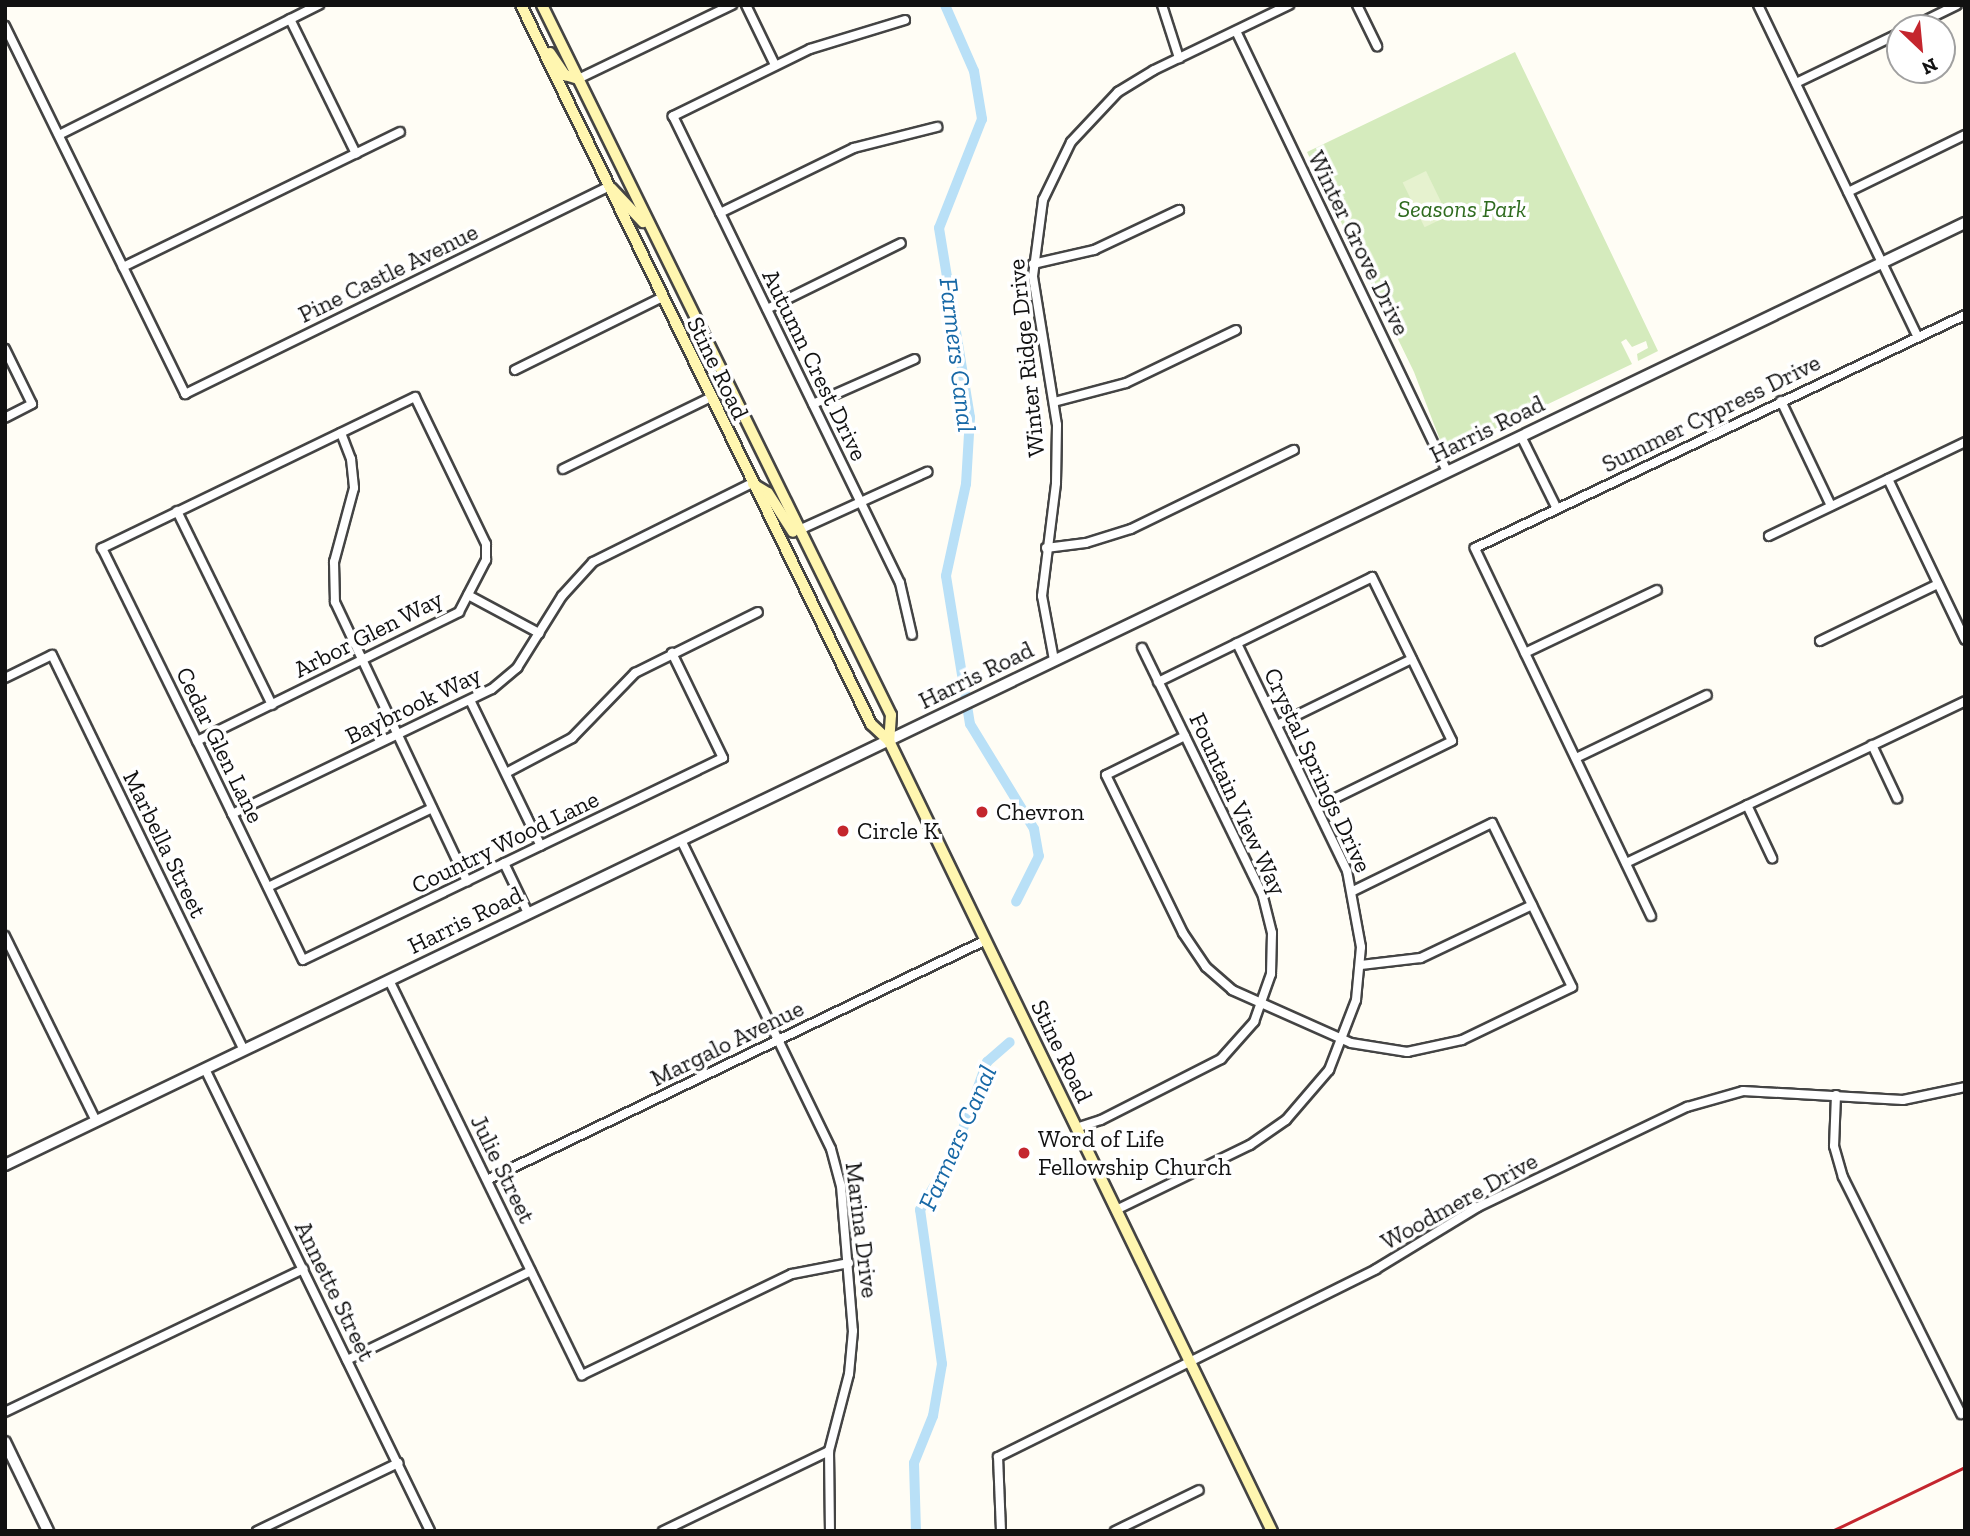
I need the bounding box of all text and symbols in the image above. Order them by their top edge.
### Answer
north arrow [1886,14,1956,84]
text: N [1918,53,1941,80]
street label: Winter Grove Drive [1302,146,1416,340]
park label: Seasons Park [1398,195,1526,223]
street label: Pine Castle Avenue [293,217,483,329]
street label: Winter Ridge Drive [1001,257,1051,459]
street label: Autumn Crest Drive [756,265,874,465]
water label: Farmers Canal [932,276,982,434]
street label: Stine Road [681,312,755,424]
street label: Summer Cypress Drive [1597,348,1825,478]
street label: Harris Road [1425,389,1549,469]
street label: Arbor Glen Way [288,584,448,684]
street label: Harris Road [914,635,1038,715]
street label: Baybrook Way [340,660,486,750]
street label: Cedar Glen Lane [170,662,270,828]
street label: Crystal Springs Drive [1258,663,1378,877]
street label: Fountain View Way [1183,707,1293,901]
street label: Marbella Street [117,766,213,922]
street label: Country Wood Lane [406,784,604,900]
place label: Chevron [996,798,1084,826]
marker: Chevron [974,804,990,820]
place label: Circle K [857,817,939,845]
marker: Circle K [835,823,851,839]
street label: Harris Road [403,880,527,960]
street label: Margalo Avenue [645,993,809,1093]
street label: Stine Road [1025,995,1099,1107]
water label: Farmers Canal [912,1061,1004,1215]
street label: Julie Street [464,1110,542,1228]
place label: Word of Life Fellowship Church [1038,1125,1231,1181]
marker: Word of Life Fellowship Church [1016,1145,1032,1161]
street label: Woodmere Drive [1376,1146,1542,1256]
street label: Marina Drive [839,1160,885,1300]
street label: Annette Street [289,1216,381,1366]

